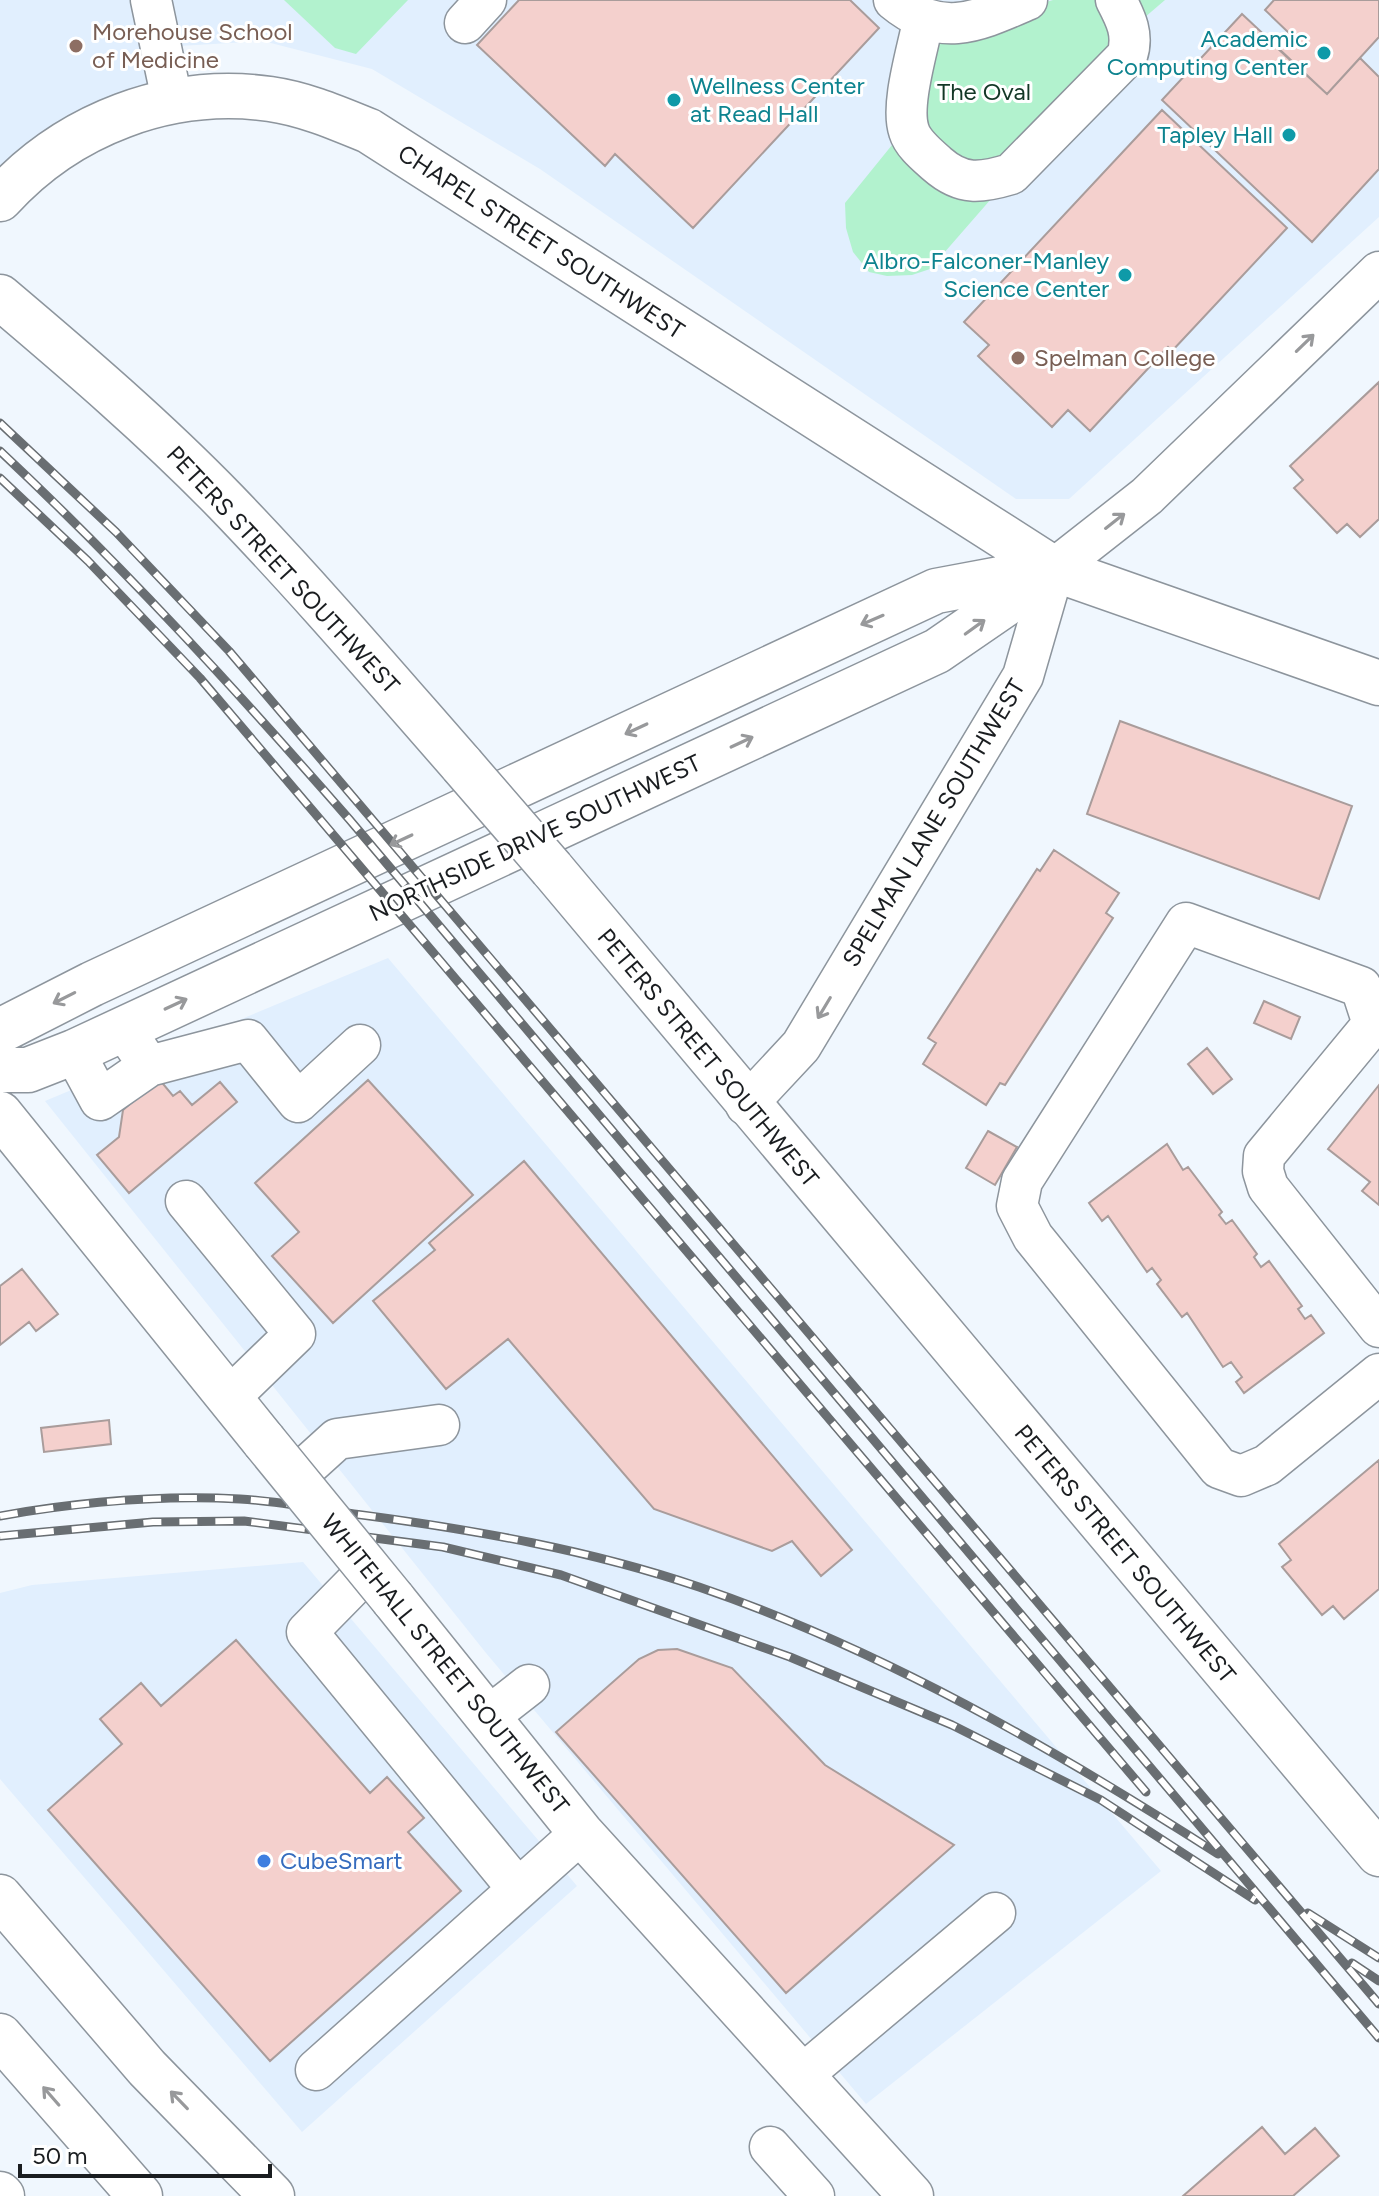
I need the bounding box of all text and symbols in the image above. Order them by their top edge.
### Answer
place label: Morehouse School of Medicine [92,17,293,74]
place label: Academic Computing Center [1107,24,1308,81]
marker: Morehouse School of Medicine [67,37,85,55]
marker: Academic Computing Center [1315,44,1333,62]
place label: Wellness Center at Read Hall [690,71,865,128]
park label: The Oval [937,77,1031,106]
marker: Wellness Center at Read Hall [665,91,683,109]
place label: Tapley Hall [1157,120,1273,149]
marker: Tapley Hall [1280,126,1298,144]
street label: CHAPEL STREET SOUTHWEST [393,138,690,345]
place label: Albro-Falconer-Manley Science Center [863,246,1109,303]
marker: Albro-Falconer-Manley Science Center [1116,266,1134,284]
one-way arrow [1295,334,1315,353]
place label: Spelman College [1034,343,1215,372]
marker: Spelman College [1009,349,1027,367]
street label: PETERS STREET SOUTHWEST [161,440,406,700]
one-way arrow [1104,512,1125,529]
one-way arrow [860,614,885,629]
one-way arrow [963,619,985,635]
street label: SPELMAN LANE SOUTHWEST [836,674,1031,972]
one-way arrow [625,722,649,737]
one-way arrow [730,734,754,749]
street label: NORTHSIDE DRIVE SOUTHWEST [364,748,705,927]
one-way arrow [389,833,413,848]
street label: PETERS STREET SOUTHWEST [592,923,825,1193]
one-way arrow [53,991,77,1006]
one-way arrow [163,996,188,1011]
one-way arrow [816,996,832,1019]
street label: PETERS STREET SOUTHWEST [1009,1419,1242,1689]
street label: WHITEHALL STREET SOUTHWEST [315,1508,575,1819]
place label: CubeSmart [280,1846,402,1875]
marker: CubeSmart [255,1852,273,1870]
one-way arrow [42,2086,60,2106]
one-way arrow [169,2090,188,2110]
scale bar [20,2128,270,2178]
text: 50 m [32,2141,88,2170]

